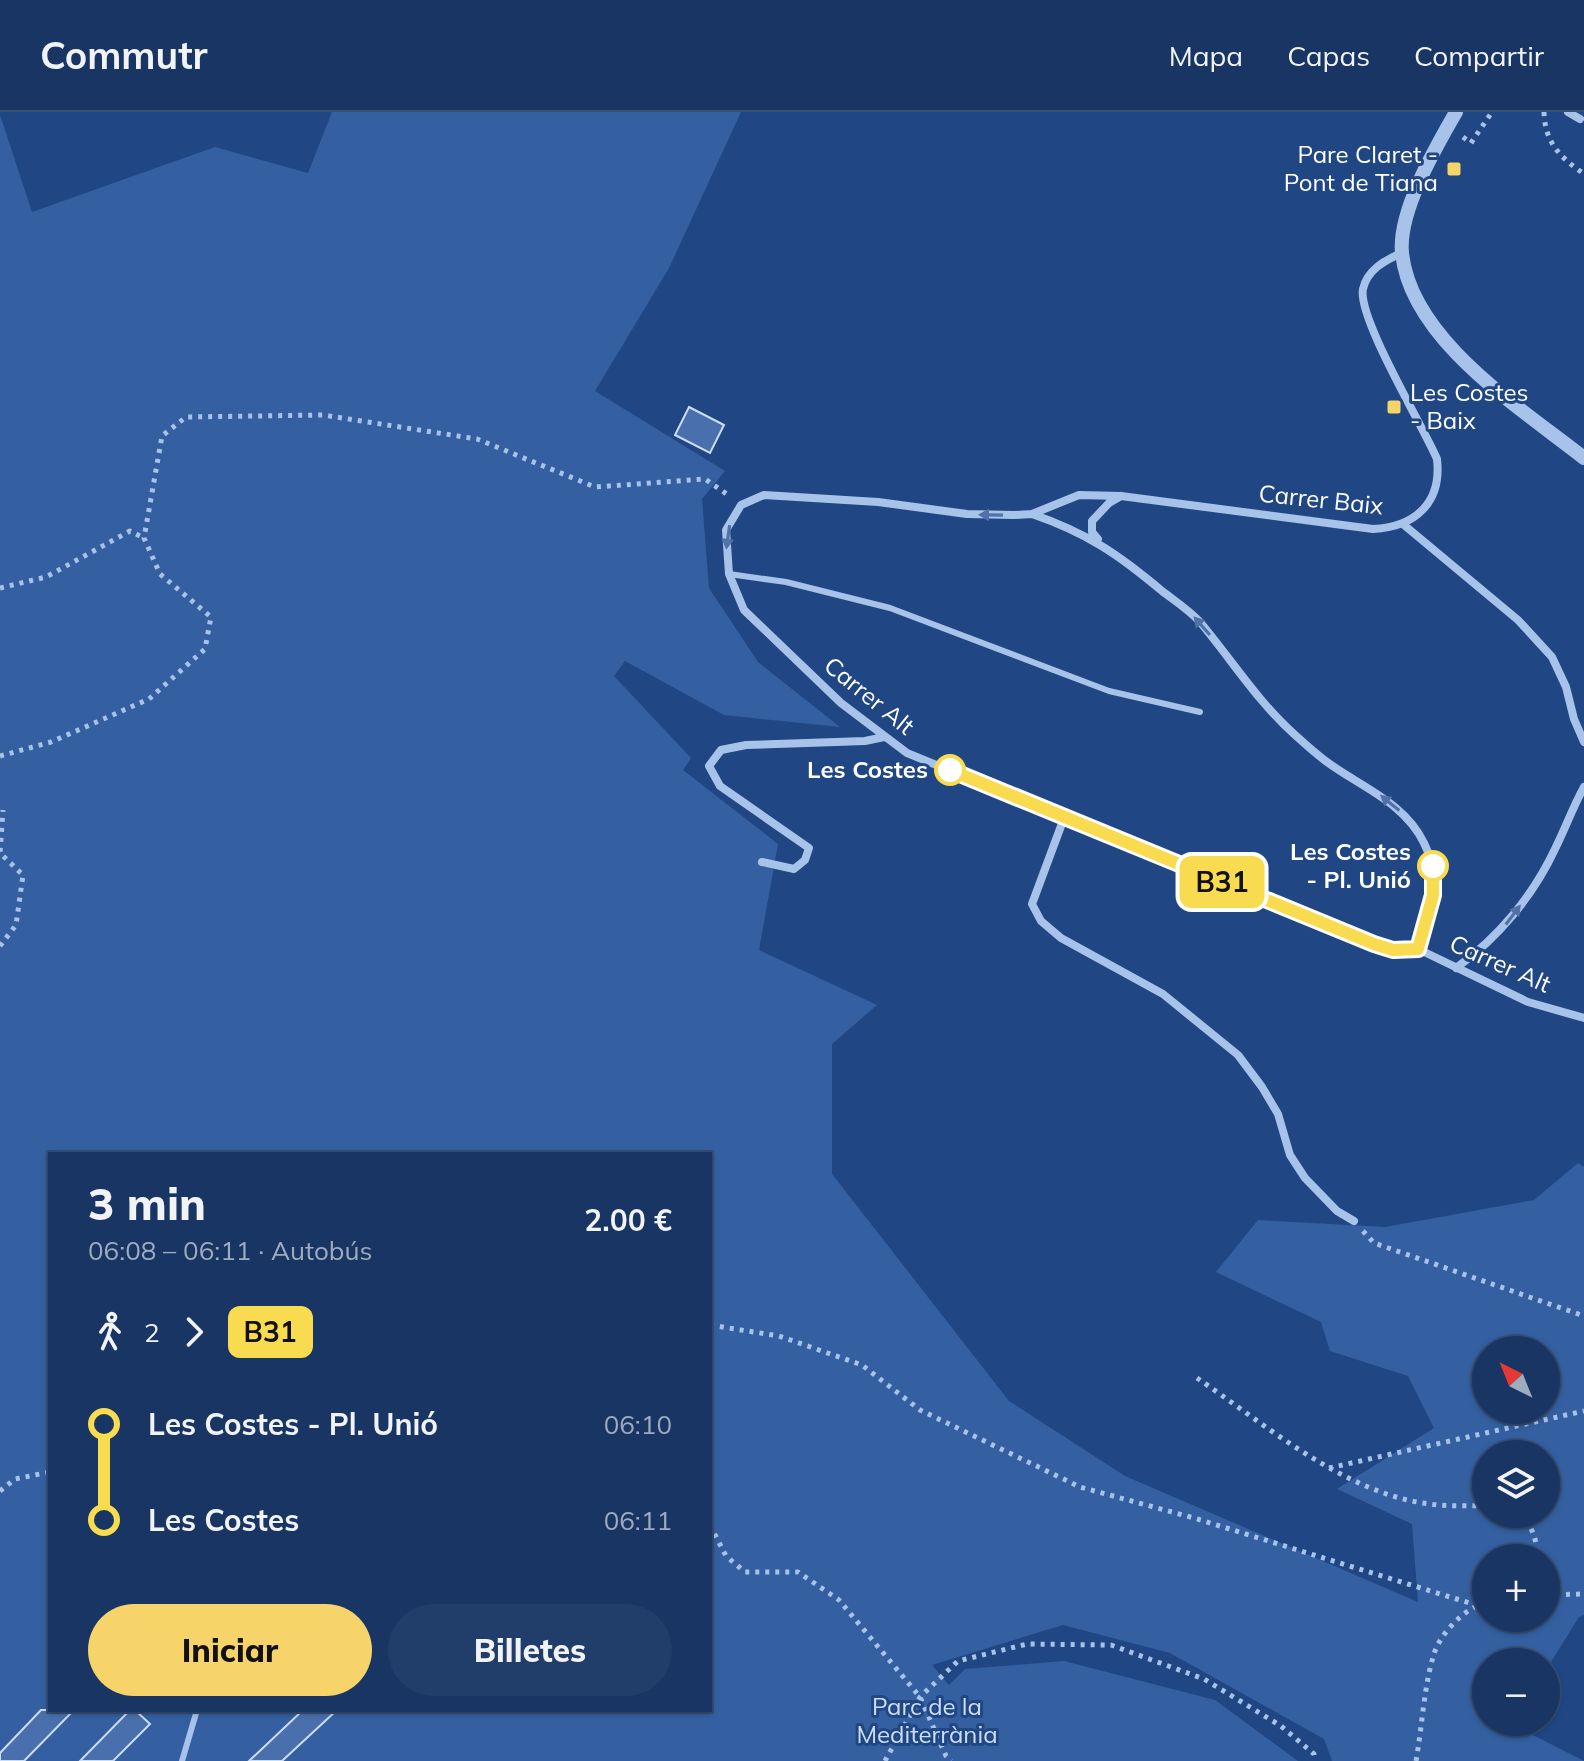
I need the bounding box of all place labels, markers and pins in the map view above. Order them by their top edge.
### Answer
place label: Pare Claret - Pont de Tiana [1284,139,1438,197]
marker: Pare Claret - Pont de Tiana [1445,160,1463,178]
place label: Les Costes - Baix [1410,377,1529,435]
marker: Les Costes - Baix [1385,398,1403,416]
place label: Les Costes [807,754,928,784]
marker: Les Costes [935,755,965,785]
place label: Les Costes - Pl. Unió [1290,836,1411,894]
marker: Les Costes - Pl. Unió [1418,851,1448,881]

